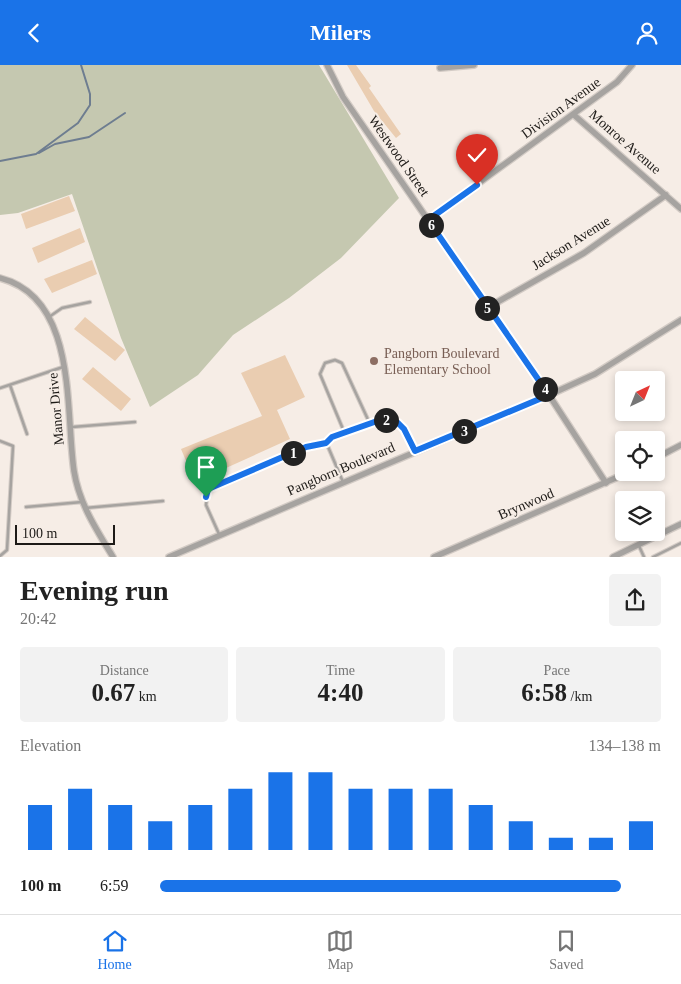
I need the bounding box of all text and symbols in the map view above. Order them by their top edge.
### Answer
icon: back [20,19,48,47]
icon: person [633,19,661,47]
text: Milers [310,20,371,45]
street label: Division Avenue [519,74,603,142]
street label: Monroe Avenue [586,107,664,177]
street label: Westwood Street [366,113,432,199]
pin [456,134,498,185]
icon: check [463,141,491,169]
pin: 6 [418,213,444,237]
street label: Jackson Avenue [529,213,613,273]
text: 6 [428,218,435,233]
pin: 5 [474,295,500,321]
text: 5 [484,301,491,316]
place label: Pangborn Boulevard Elementary School [384,346,499,377]
marker: Pangborn Boulevard Elementary School [368,355,380,367]
north arrow [615,371,665,421]
map controls [615,371,665,541]
street label: Manor Drive [45,372,67,446]
pin: 4 [532,377,558,401]
text: 4 [542,382,549,397]
pin: 2 [374,407,398,433]
text: 2 [383,413,390,428]
pin: 3 [452,419,476,443]
text: 3 [461,424,468,439]
button: locate [615,431,665,481]
street label: Pangborn Boulevard [285,440,397,498]
pin: 1 [280,441,306,465]
pin [185,446,227,497]
text: 1 [290,446,297,461]
icon: arrive [192,453,220,481]
street label: Brynwood [496,486,556,522]
button: layers [615,491,665,541]
scale bar [15,522,115,545]
text: 100 m [22,526,57,541]
button: share [609,574,661,626]
text: Evening run [20,575,169,606]
text: 20:42 [20,610,56,627]
text: Distance [100,663,149,678]
text: Time [326,663,355,678]
text: Pace [544,663,570,678]
text: 0.67 [92,679,135,706]
text: 4:40 [318,679,363,706]
text: 6:58 [521,679,567,706]
text: km [135,689,157,704]
text: /km [567,689,592,704]
text: Elevation [20,737,81,754]
text: 134–138 m [589,737,661,754]
text: 100 m [20,877,61,894]
text: 6:59 [100,877,128,894]
tab: Home [97,927,132,973]
tab: Map [326,927,354,973]
tab: Saved [549,927,584,973]

